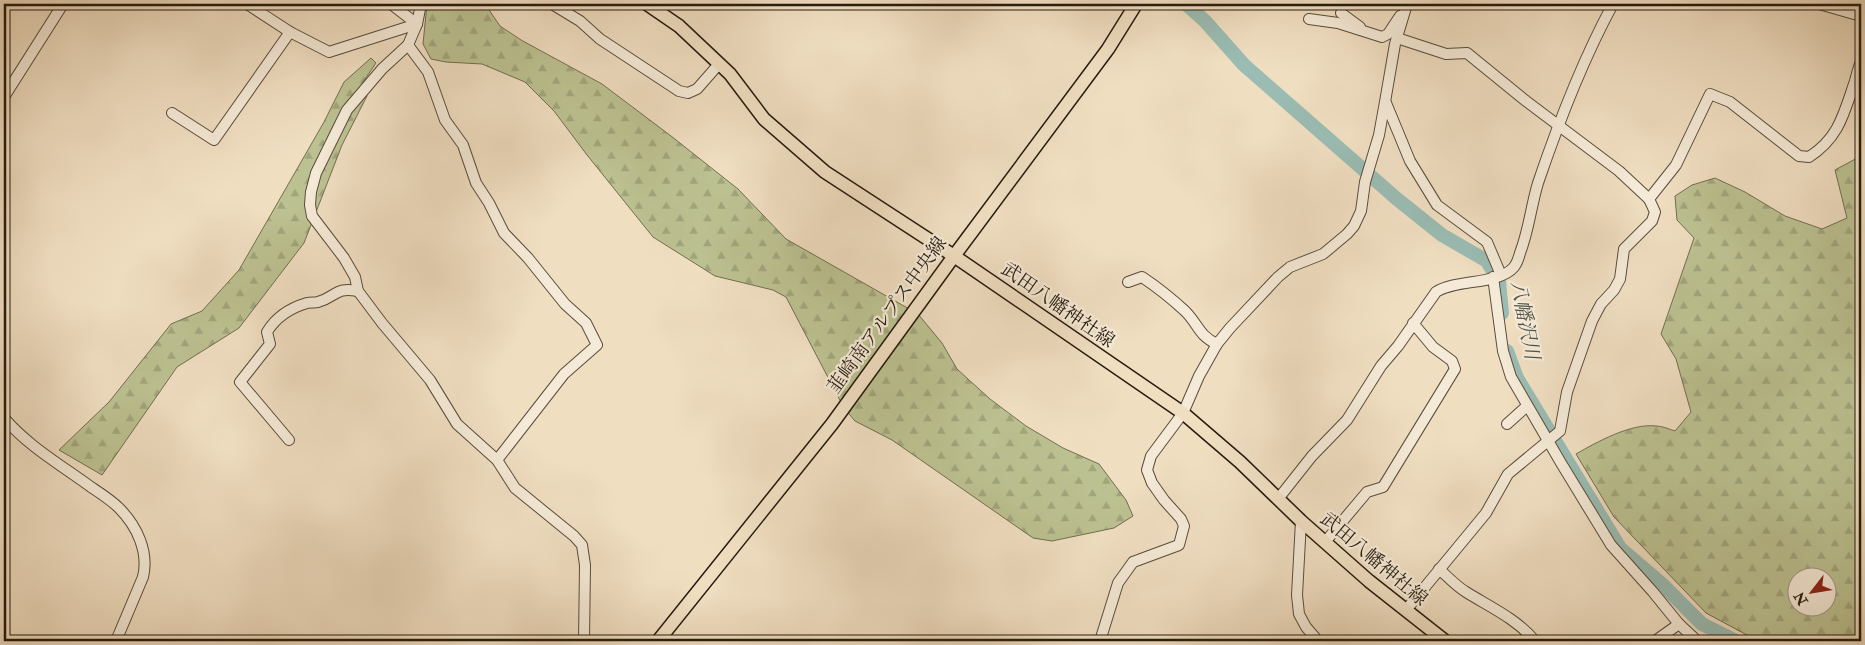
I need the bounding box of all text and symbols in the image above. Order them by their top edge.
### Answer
street label: 韮崎南アルプス中央線 [822,232,952,398]
street label: 武田八幡神社線 [997,257,1119,353]
water label: 八幡沢川 [1505,278,1545,364]
street label: 武田八幡神社線 [1315,507,1433,611]
north arrow [1788,568,1838,618]
text: N [1791,588,1812,609]

